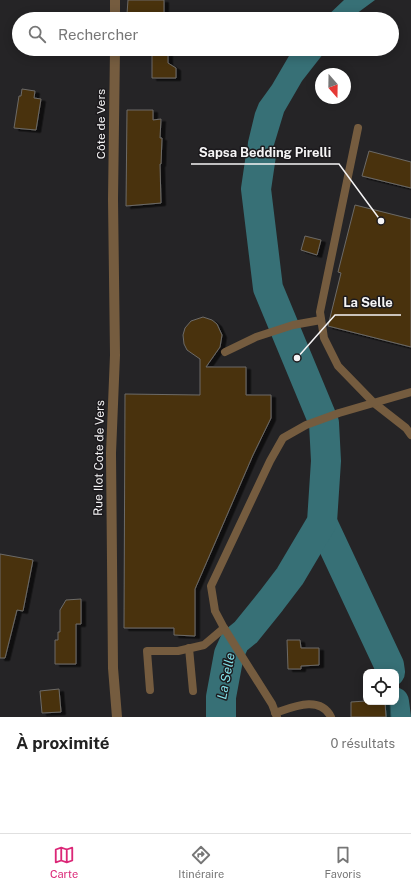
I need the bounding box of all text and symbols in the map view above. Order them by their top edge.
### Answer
search box [12,12,399,56]
icon: search [26,23,48,45]
text: Rechercher [58,26,138,43]
north arrow [315,68,351,104]
street label: Côte de Vers [94,89,108,159]
callout: Sapsa Bedding Pirelli [191,139,339,164]
text: Sapsa Bedding Pirelli [199,145,331,160]
callout: La Selle [335,290,401,315]
text: La Selle [343,295,393,310]
street label: Rue Ilot Cote de Vers [91,400,107,516]
water label: La Selle [214,652,238,700]
map controls [363,669,399,705]
button: locate [363,669,399,705]
text: À proximité [16,733,110,753]
text: 0 résultats [330,736,395,751]
tab: Carte [50,844,78,880]
tab: Itinéraire [178,844,224,880]
tab: Favoris [324,844,361,880]

